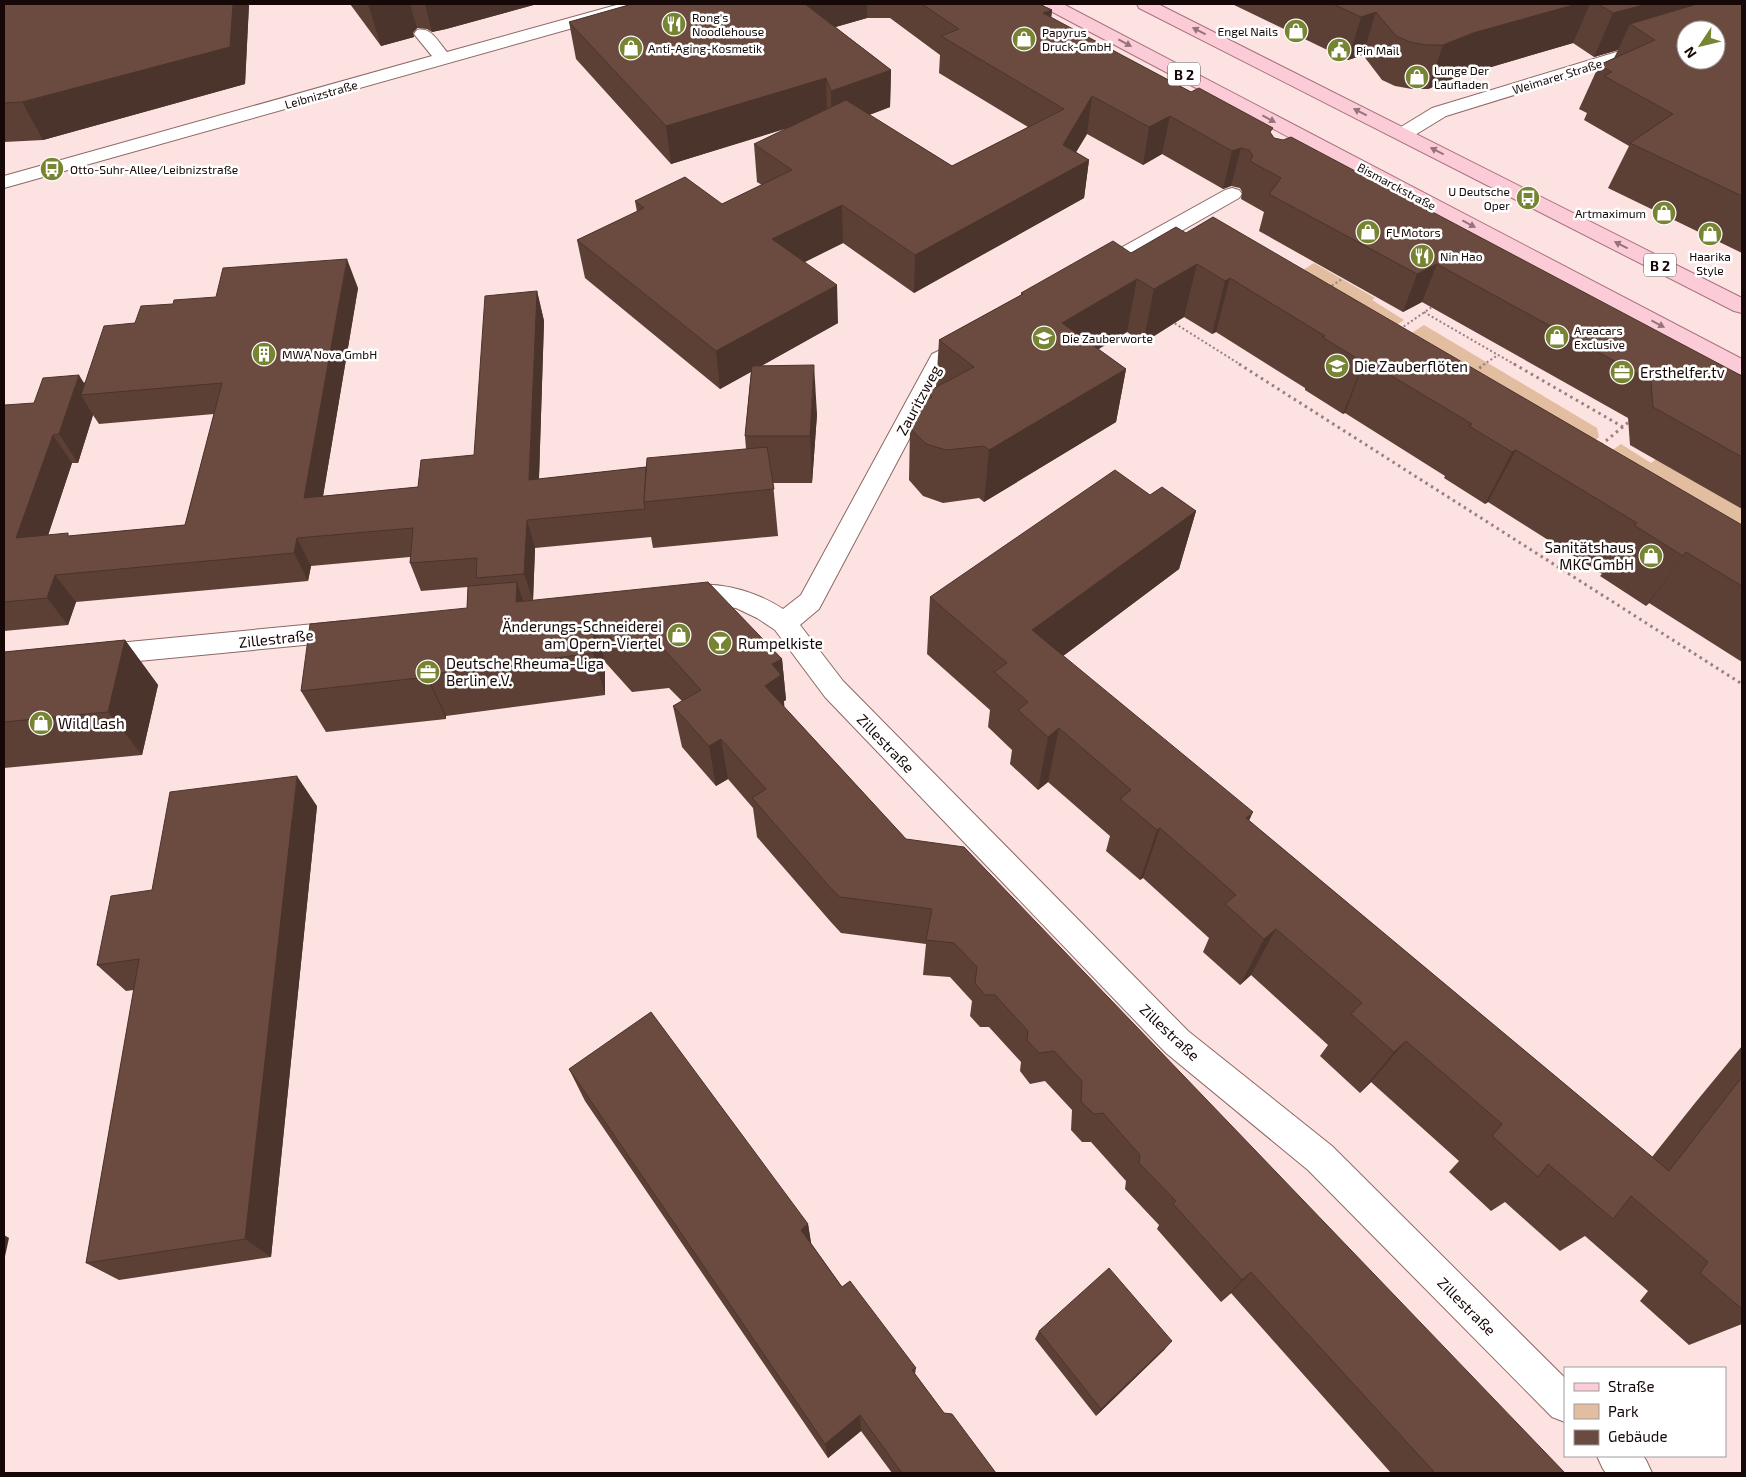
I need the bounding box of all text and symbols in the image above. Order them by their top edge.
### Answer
place label: Rong's Noodlehouse [692,10,764,38]
restaurant icon: Rong's Noodlehouse [661,11,687,37]
shop icon: Engel Nails [1283,18,1309,44]
north arrow [1676,20,1726,70]
place label: Engel Nails [1218,24,1278,38]
place label: Papyrus Druck-GmbH [1042,25,1112,53]
shop icon: Papyrus Druck-GmbH [1011,26,1037,52]
one-way arrow [1192,27,1206,35]
shop icon: Anti-Aging-Kosmetik [618,35,644,61]
public building icon: Pin Mail [1326,37,1352,63]
one-way arrow [1118,39,1132,47]
place label: Anti-Aging-Kosmetik [648,41,762,55]
place label: Pin Mail [1356,43,1400,57]
text: N [1680,44,1700,62]
street label: Weimarer Straße [1510,56,1604,96]
road number: B 2 [1168,62,1200,86]
place label: Lunge Der Laufladen [1434,63,1489,91]
shop icon: Lunge Der Laufladen [1404,64,1430,90]
street label: Leibnizstraße [283,77,359,111]
one-way arrow [1352,108,1367,116]
one-way arrow [1262,115,1276,123]
one-way arrow [1430,147,1444,155]
bus stop icon: Otto-Suhr-Allee/Leibnizstraße [39,156,65,182]
street label: Bismarckstraße [1355,159,1439,213]
place label: Otto-Suhr-Allee/Leibnizstraße [70,162,238,176]
place label: U Deutsche Oper [1448,184,1510,212]
bus stop icon: U Deutsche Oper [1515,185,1541,211]
shop icon: Artmaximum [1651,200,1677,226]
place label: Artmaximum [1575,206,1646,220]
shop icon: FL Motors [1355,219,1381,245]
one-way arrow [1462,220,1476,228]
shop icon: Haarika Style [1697,221,1723,247]
place label: FL Motors [1386,225,1441,239]
one-way arrow [1613,241,1628,249]
restaurant icon: Nin Hao [1409,243,1435,269]
place label: Nin Hao [1440,249,1483,263]
place label: Haarika Style [1689,249,1731,277]
road number: B 2 [1644,254,1676,276]
one-way arrow [1652,319,1665,328]
place label: Areacars Exclusive [1574,323,1625,351]
shop icon: Areacars Exclusive [1544,324,1570,350]
school or university icon: Die Zauberworte [1031,325,1057,351]
place label: Die Zauberworte [1062,331,1153,345]
building icon: MWA Nova GmbH [251,341,277,367]
place label: MWA Nova GmbH [282,347,377,361]
school or university icon: Die Zauberflöten [1324,353,1350,379]
place label: Die Zauberflöten [1354,357,1468,375]
office icon: Ersthelfer.tv [1609,359,1635,385]
street label: Zauritzweg [892,361,944,438]
place label: Ersthelfer.tv [1640,363,1725,381]
place label: Sanitätshaus MKC GmbH [1545,538,1634,573]
shop icon: Sanitätshaus MKC GmbH [1638,543,1664,569]
place label: Änderungs-Schneiderei am Opern-Viertel [502,617,663,652]
shop icon: Änderungs-Schneiderei am Opern-Viertel [666,622,692,648]
street label: Zillestraße [238,625,314,651]
bar icon: Rumpelkiste [707,630,733,656]
place label: Rumpelkiste [738,634,823,652]
place label: Deutsche Rheuma-Liga Berlin e.V. [446,654,604,689]
office icon: Deutsche Rheuma-Liga Berlin e.V. [415,659,441,685]
shop icon: Wild Lash [28,710,54,736]
street label: Zillestraße [853,710,919,776]
place label: Wild Lash [58,714,125,732]
street label: Zillestraße [1136,1000,1204,1064]
street label: Zillestraße [1434,1273,1500,1339]
legend [1564,1367,1726,1457]
text: Straße [1608,1377,1654,1395]
text: Park [1608,1402,1639,1420]
text: Gebäude [1608,1427,1667,1445]

